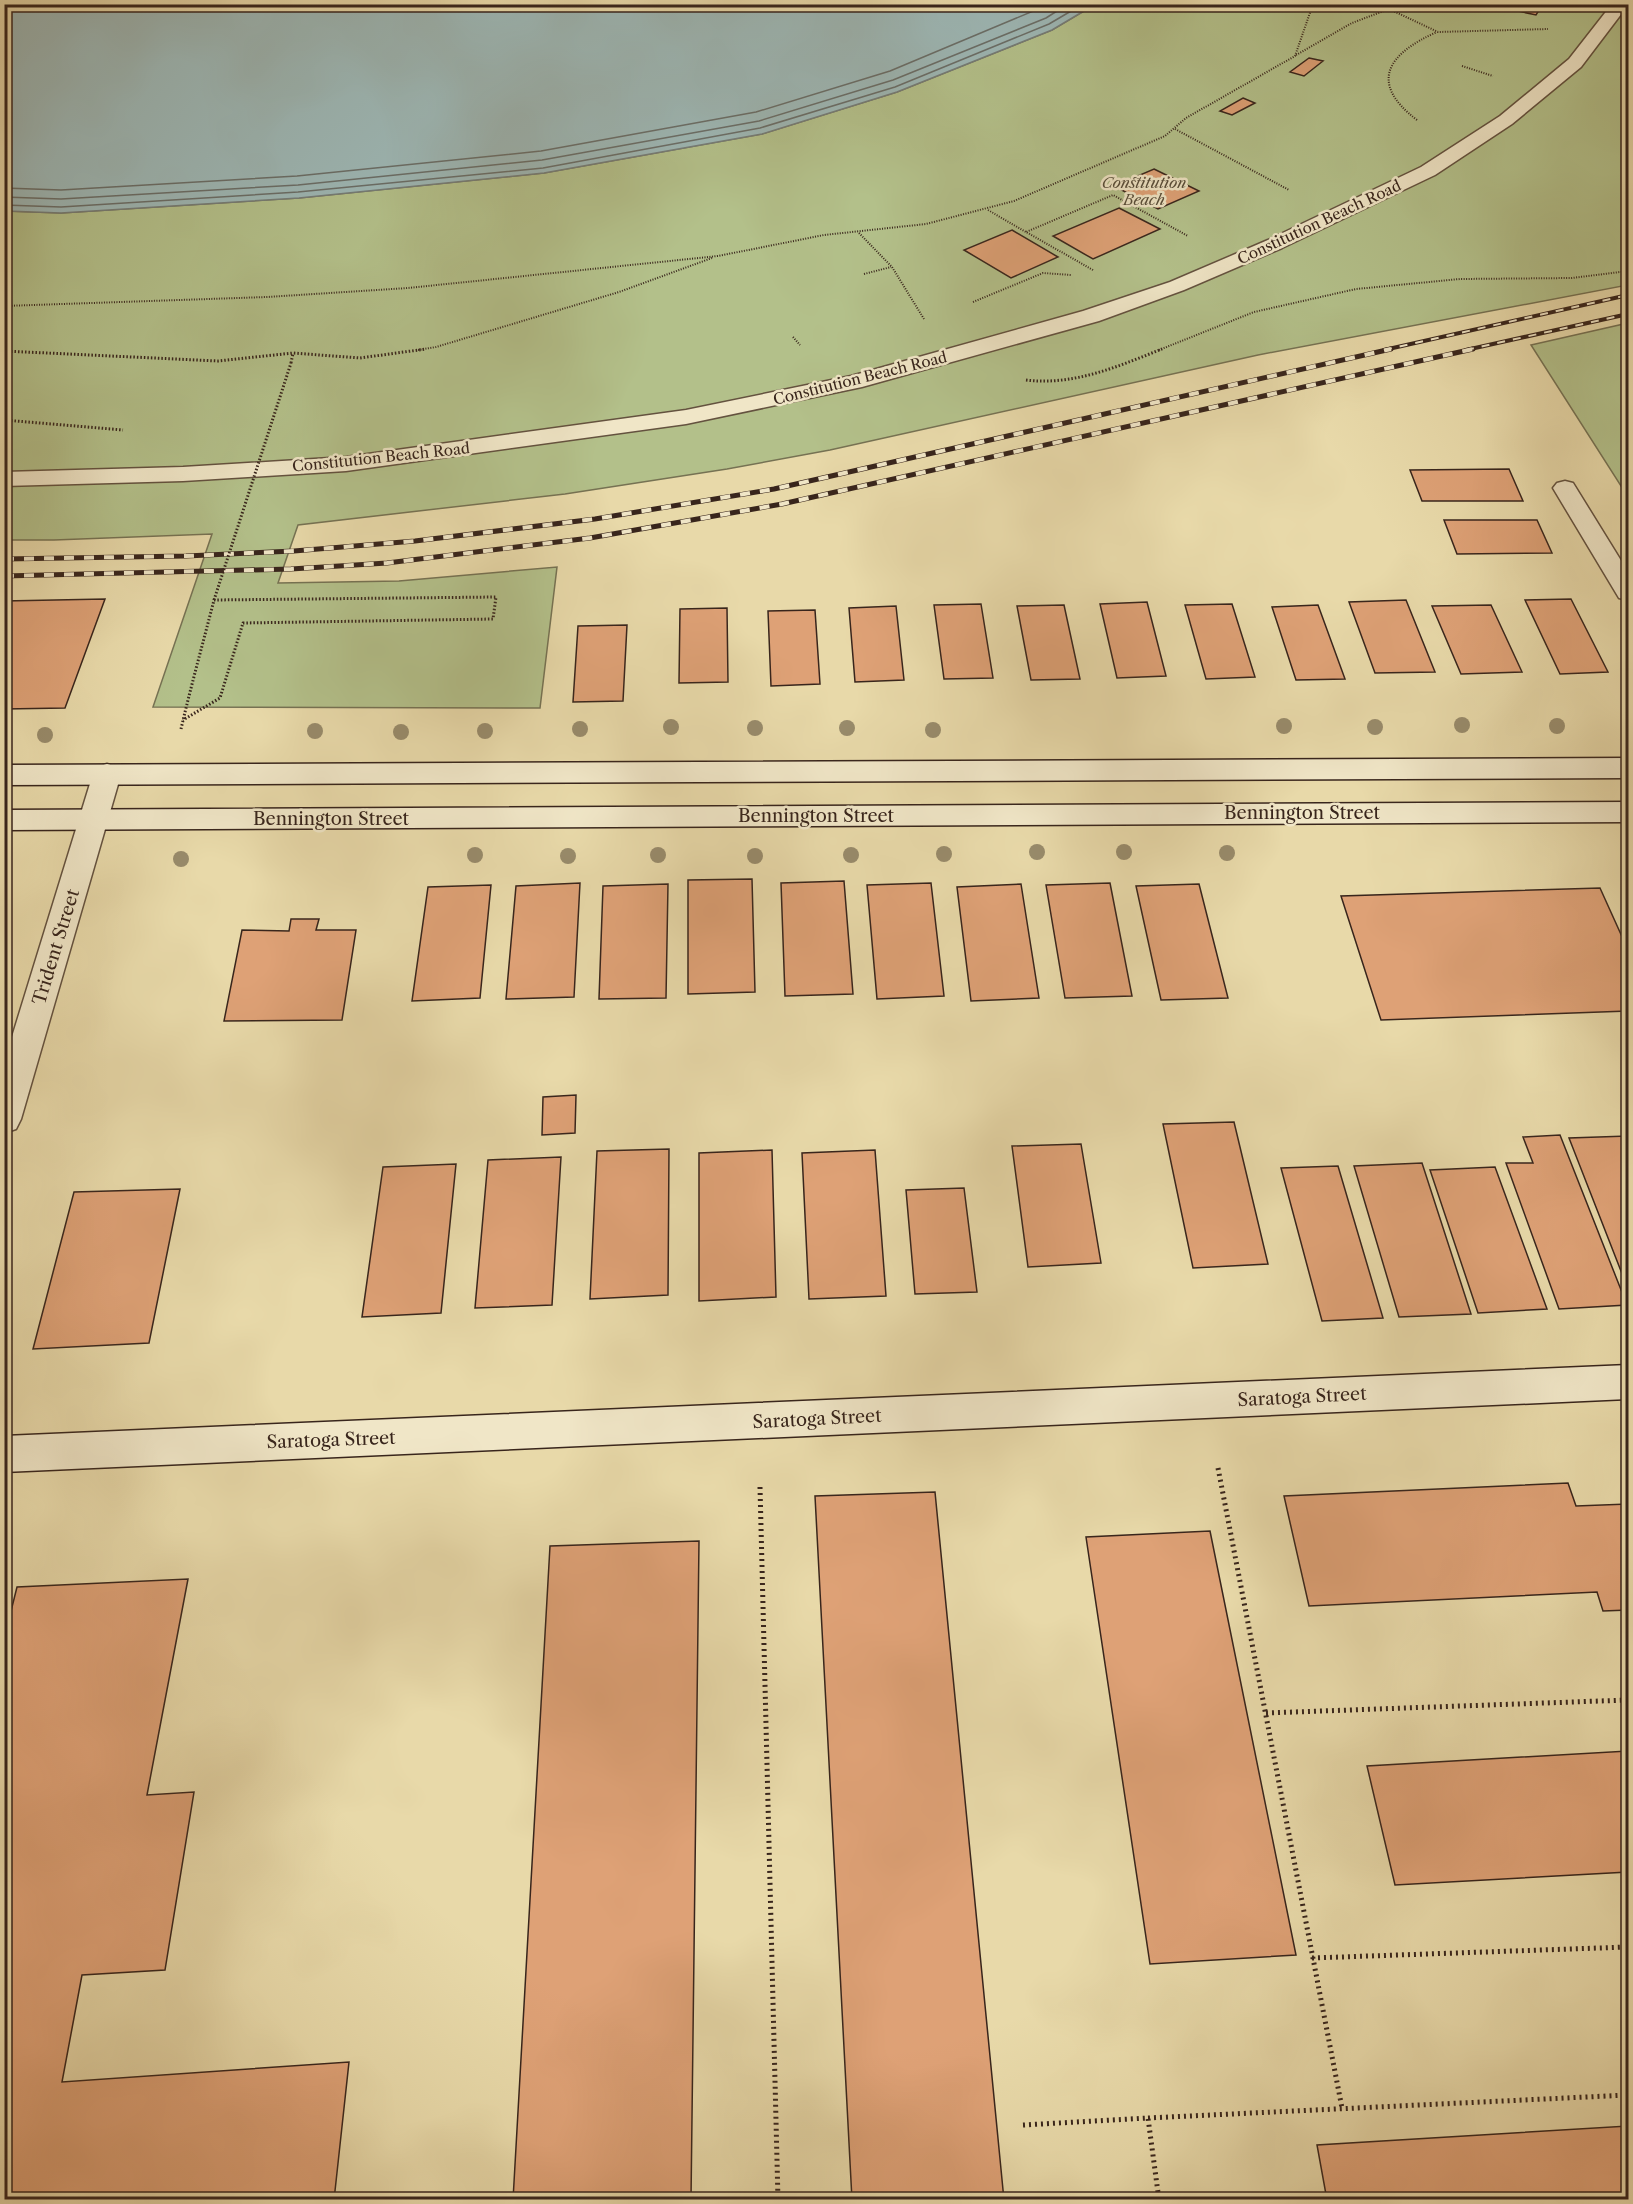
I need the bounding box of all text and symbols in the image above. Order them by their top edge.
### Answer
park label: Constitution Beach [1102,173,1186,209]
street label: Constitution Beach Road [1234,176,1404,268]
street label: Constitution Beach Road [771,347,949,409]
street label: Constitution Beach Road [291,438,471,476]
street label: Bennington Street [1224,802,1381,824]
street label: Bennington Street [738,805,895,827]
street label: Bennington Street [253,808,410,830]
street label: Trident Street [28,886,84,1008]
street label: Saratoga Street [1237,1383,1368,1411]
street label: Saratoga Street [752,1405,883,1433]
street label: Saratoga Street [266,1427,397,1453]

